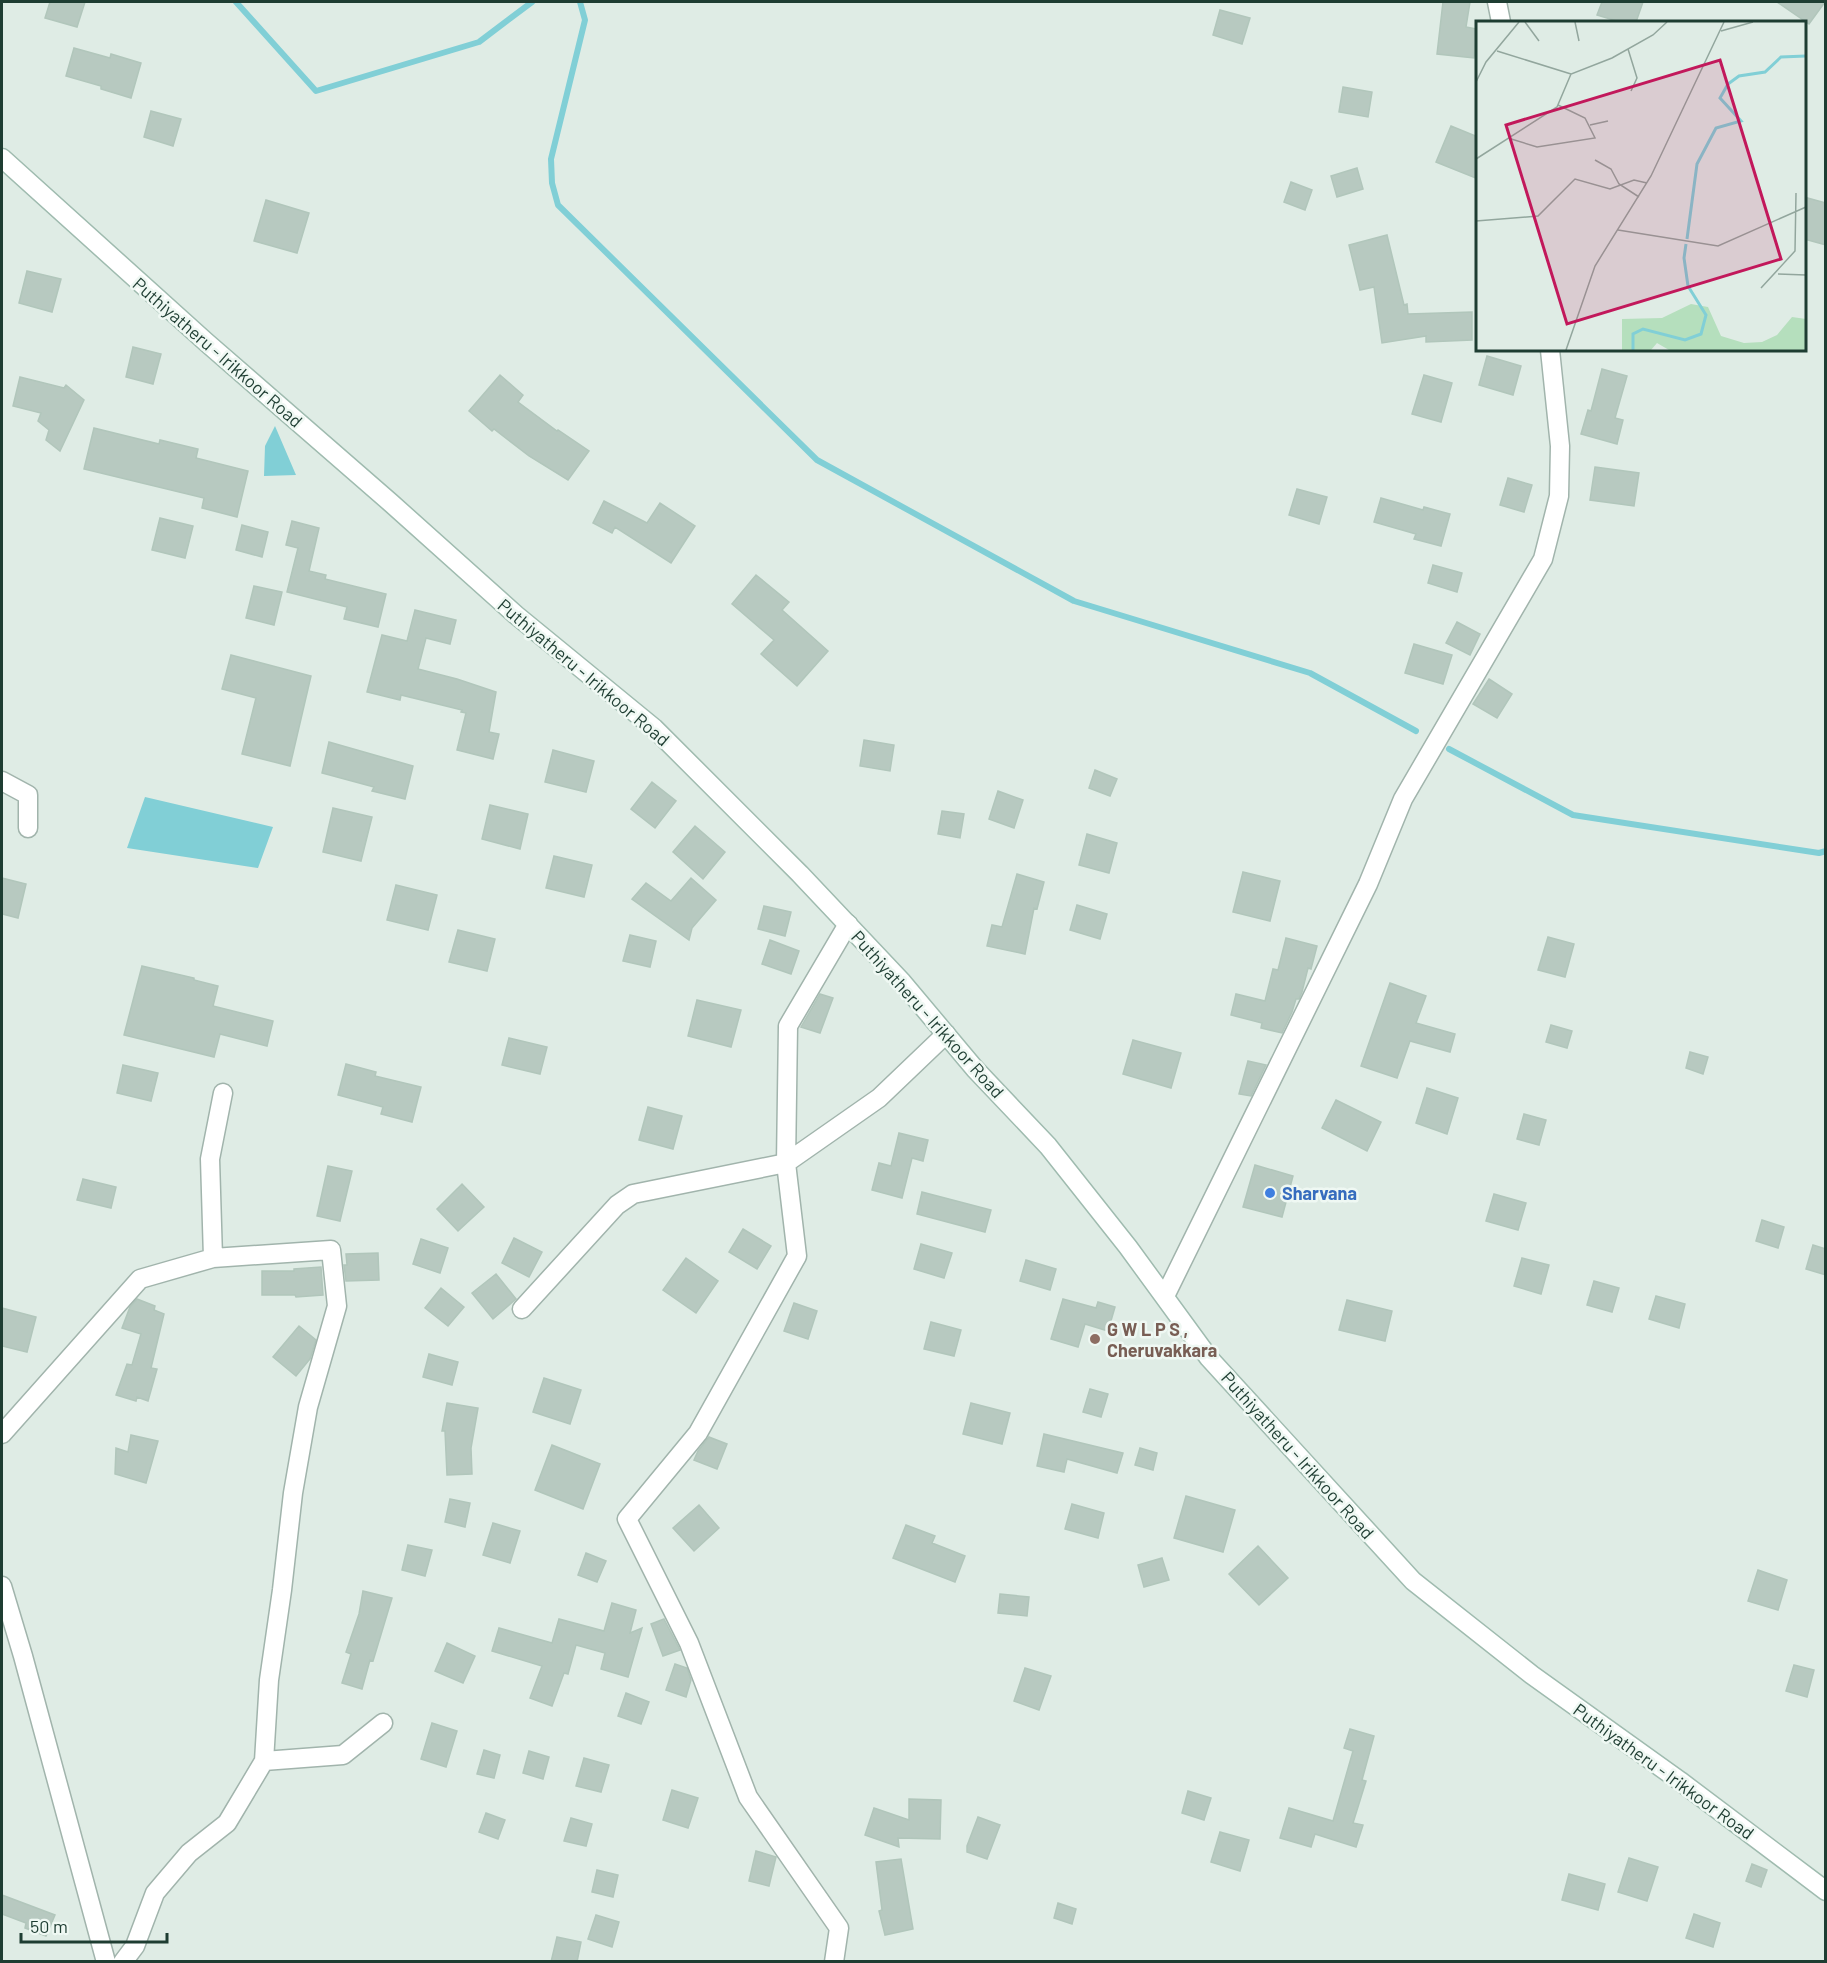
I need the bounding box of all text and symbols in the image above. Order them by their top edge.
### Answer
inset map [1476,21,1806,351]
street label: Puthiyatheru - Irikkoor Road [129,272,307,432]
street label: Puthiyatheru - Irikkoor Road [494,594,674,750]
street label: Puthiyatheru - Irikkoor Road [847,926,1009,1102]
place label: Sharvana [1282,1182,1357,1204]
marker: Sharvana [1263,1186,1277,1200]
place label: G W L P S , Cheruvakkara [1107,1318,1217,1361]
marker: G W L P S , Cheruvakkara [1088,1332,1102,1346]
street label: Puthiyatheru - Irikkoor Road [1217,1367,1379,1543]
street label: Puthiyatheru - Irikkoor Road [1569,1698,1759,1844]
scale bar [21,1906,166,1944]
text: 50 m [30,1915,68,1937]

